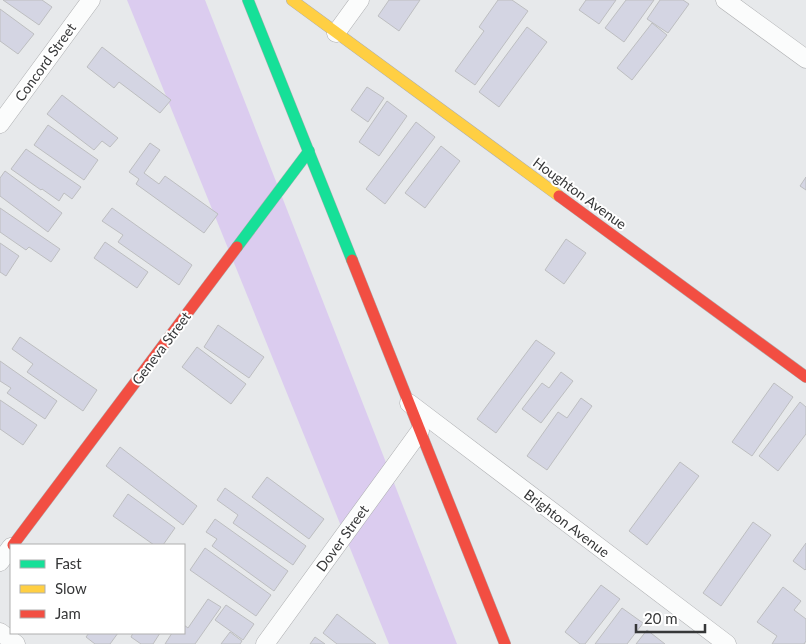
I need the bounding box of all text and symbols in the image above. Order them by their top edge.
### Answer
street label: Concord Street [11,20,79,104]
street label: Houghton Avenue [530,153,630,233]
street label: Geneva Street [128,308,194,388]
street label: Brighton Avenue [521,485,613,561]
street label: Dover Street [312,501,372,575]
legend [10,544,185,634]
text: Fast [55,554,82,572]
text: Slow [55,579,87,597]
scale bar [636,602,705,634]
text: Jam [55,604,81,622]
text: 20 m [644,609,678,627]

